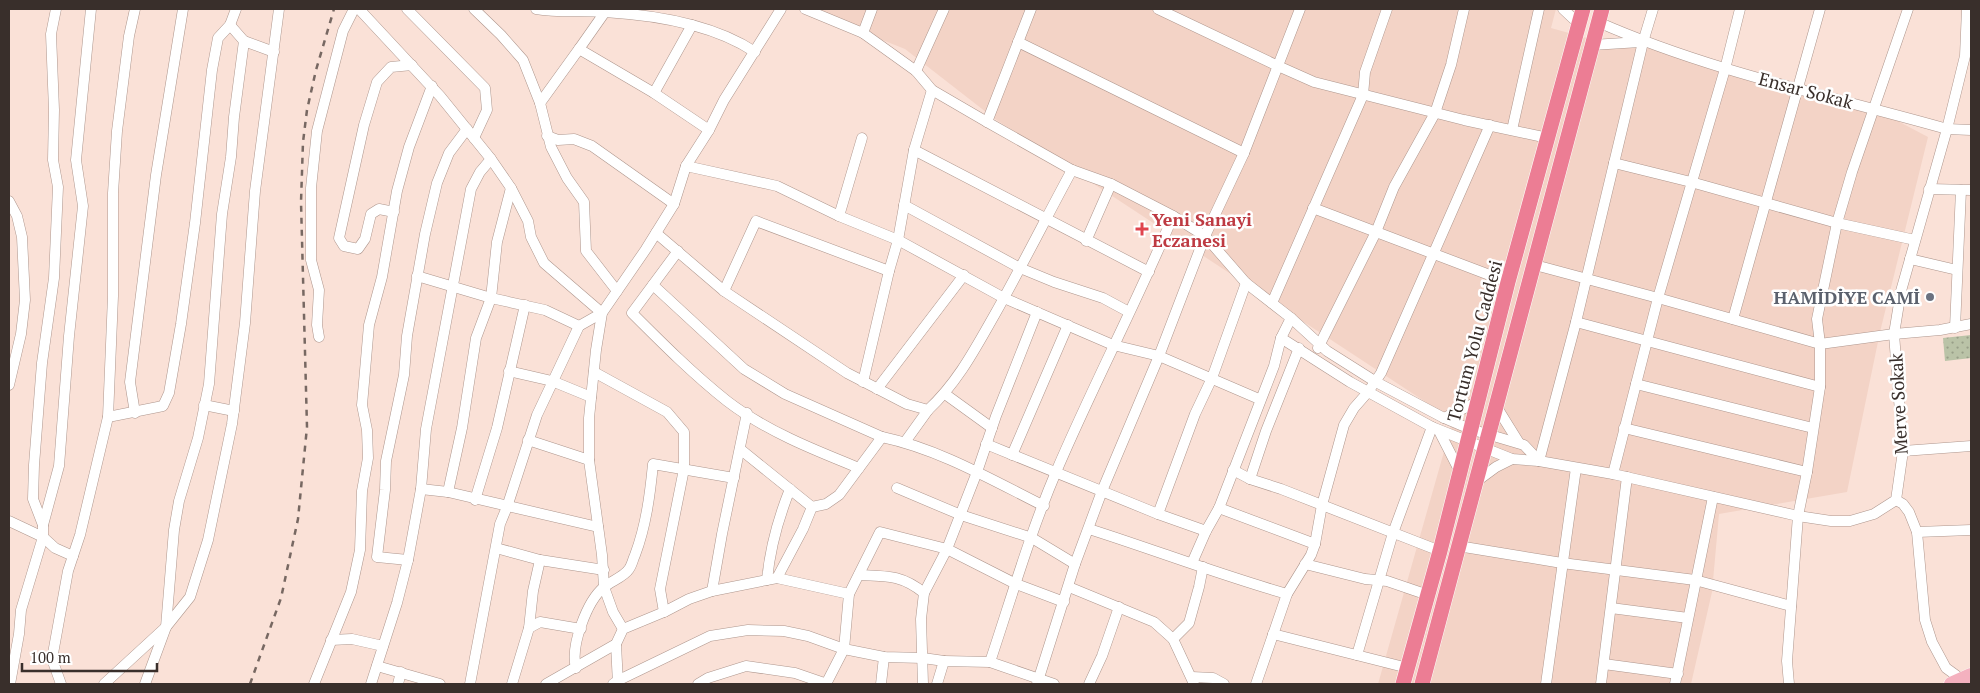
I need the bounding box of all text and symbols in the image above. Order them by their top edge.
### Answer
street label: Ensar Sokak [1756,66,1856,114]
place label: Yeni Sanayi Eczanesi [1152,207,1252,252]
marker: Yeni Sanayi Eczanesi [1136,223,1148,235]
street label: Tortum Yolu Caddesi [1441,257,1507,425]
place label: HAMİDİYE CAMİ [1773,285,1920,309]
marker: HAMİDİYE CAMİ [1924,291,1936,303]
street label: Merve Sokak [1883,352,1913,455]
scale bar [22,640,158,672]
text: 100 m [30,647,71,667]

